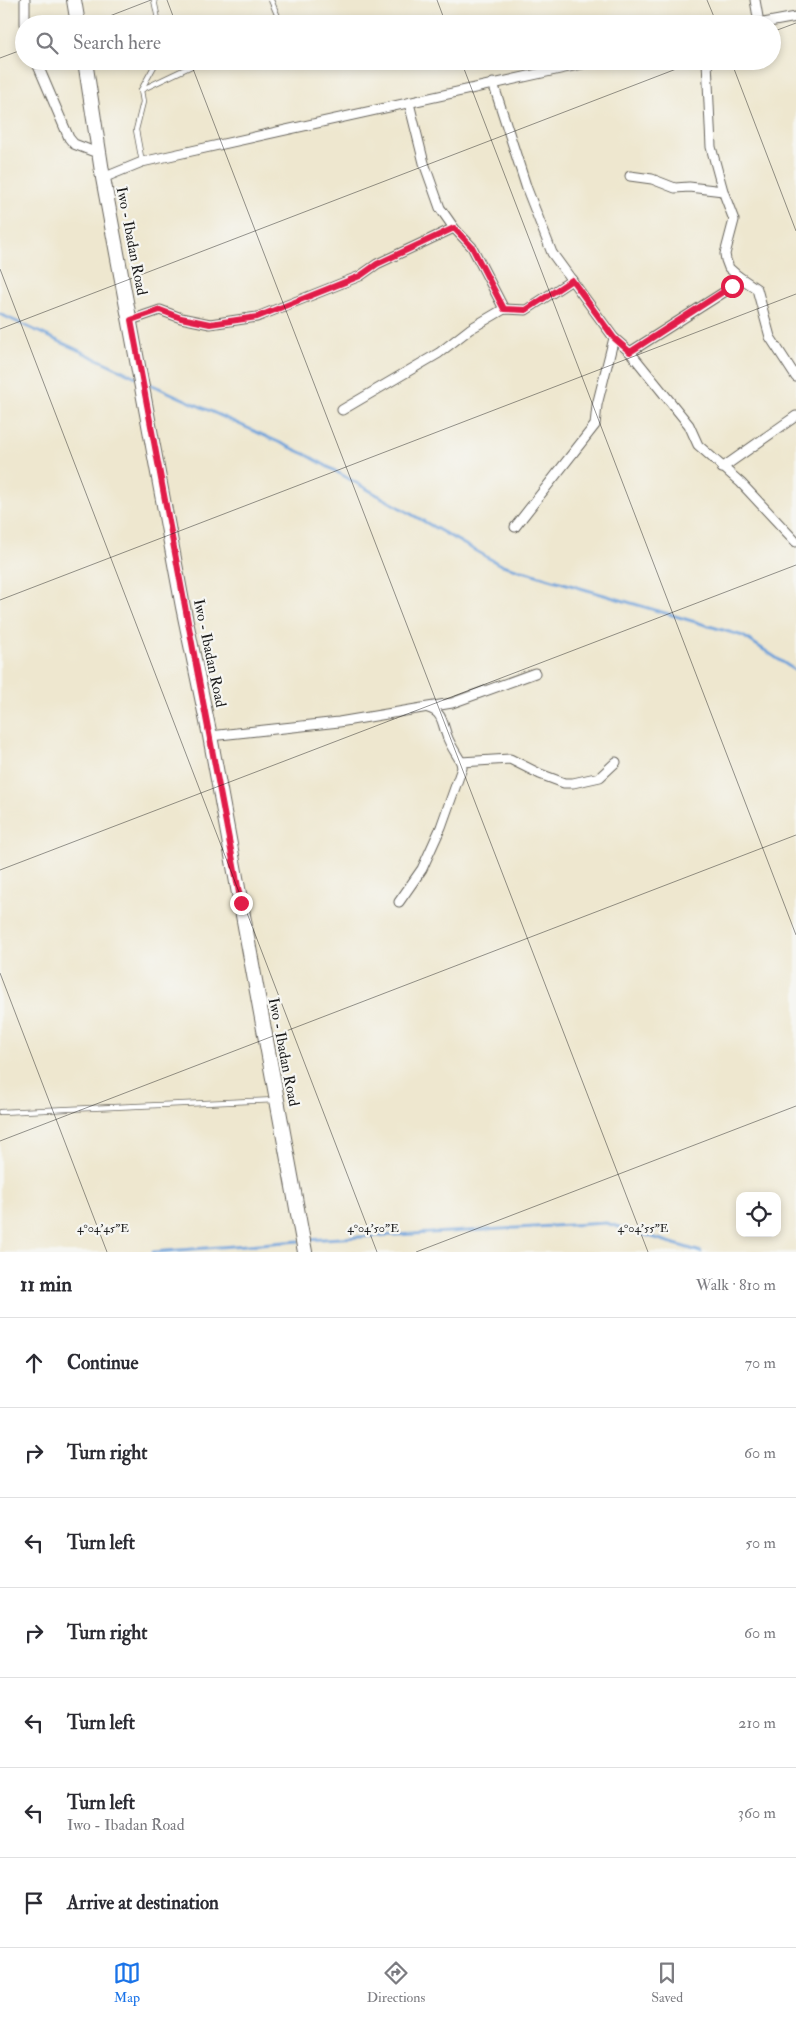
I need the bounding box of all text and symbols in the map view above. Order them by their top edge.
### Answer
search box [15,15,781,70]
icon: search [33,29,61,57]
text: Search here [73,31,161,55]
street label: Iwo - Ibadan Road [112,185,151,298]
route start [721,275,744,298]
street label: Iwo - Ibadan Road [189,597,230,710]
route end [230,892,253,915]
street label: Iwo - Ibadan Road [264,996,303,1109]
map controls [736,1192,781,1237]
button: locate [736,1192,781,1237]
text: 4°04'45"E [77,1221,129,1236]
text: 4°04'50"E [347,1221,399,1236]
text: 4°04'55"E [618,1221,669,1236]
text: 11 min [20,1271,72,1298]
text: Walk · 810 m [696,1275,776,1295]
icon: ahead [20,1349,48,1377]
text: Continue [67,1351,138,1375]
text: 70 m [745,1353,776,1373]
icon: right [20,1439,48,1467]
text: Turn right [67,1441,147,1465]
text: 60 m [744,1443,776,1463]
icon: left [20,1529,48,1557]
text: Turn left [67,1531,135,1555]
text: 50 m [745,1533,776,1553]
icon: right [20,1619,48,1647]
text: Turn right [67,1621,147,1645]
text: 60 m [744,1623,776,1643]
icon: left [20,1709,48,1737]
text: Turn left [67,1711,135,1735]
text: 210 m [738,1713,776,1733]
text: Turn left [67,1791,135,1815]
icon: left [20,1799,48,1827]
text: 360 m [738,1803,776,1823]
text: Iwo - Ibadan Road [67,1815,185,1835]
icon: arrive [20,1889,48,1917]
text: Arrive at destination [67,1891,219,1915]
tab: Map [113,1959,141,2006]
tab: Directions [367,1959,425,2006]
tab: Saved [651,1959,683,2006]

